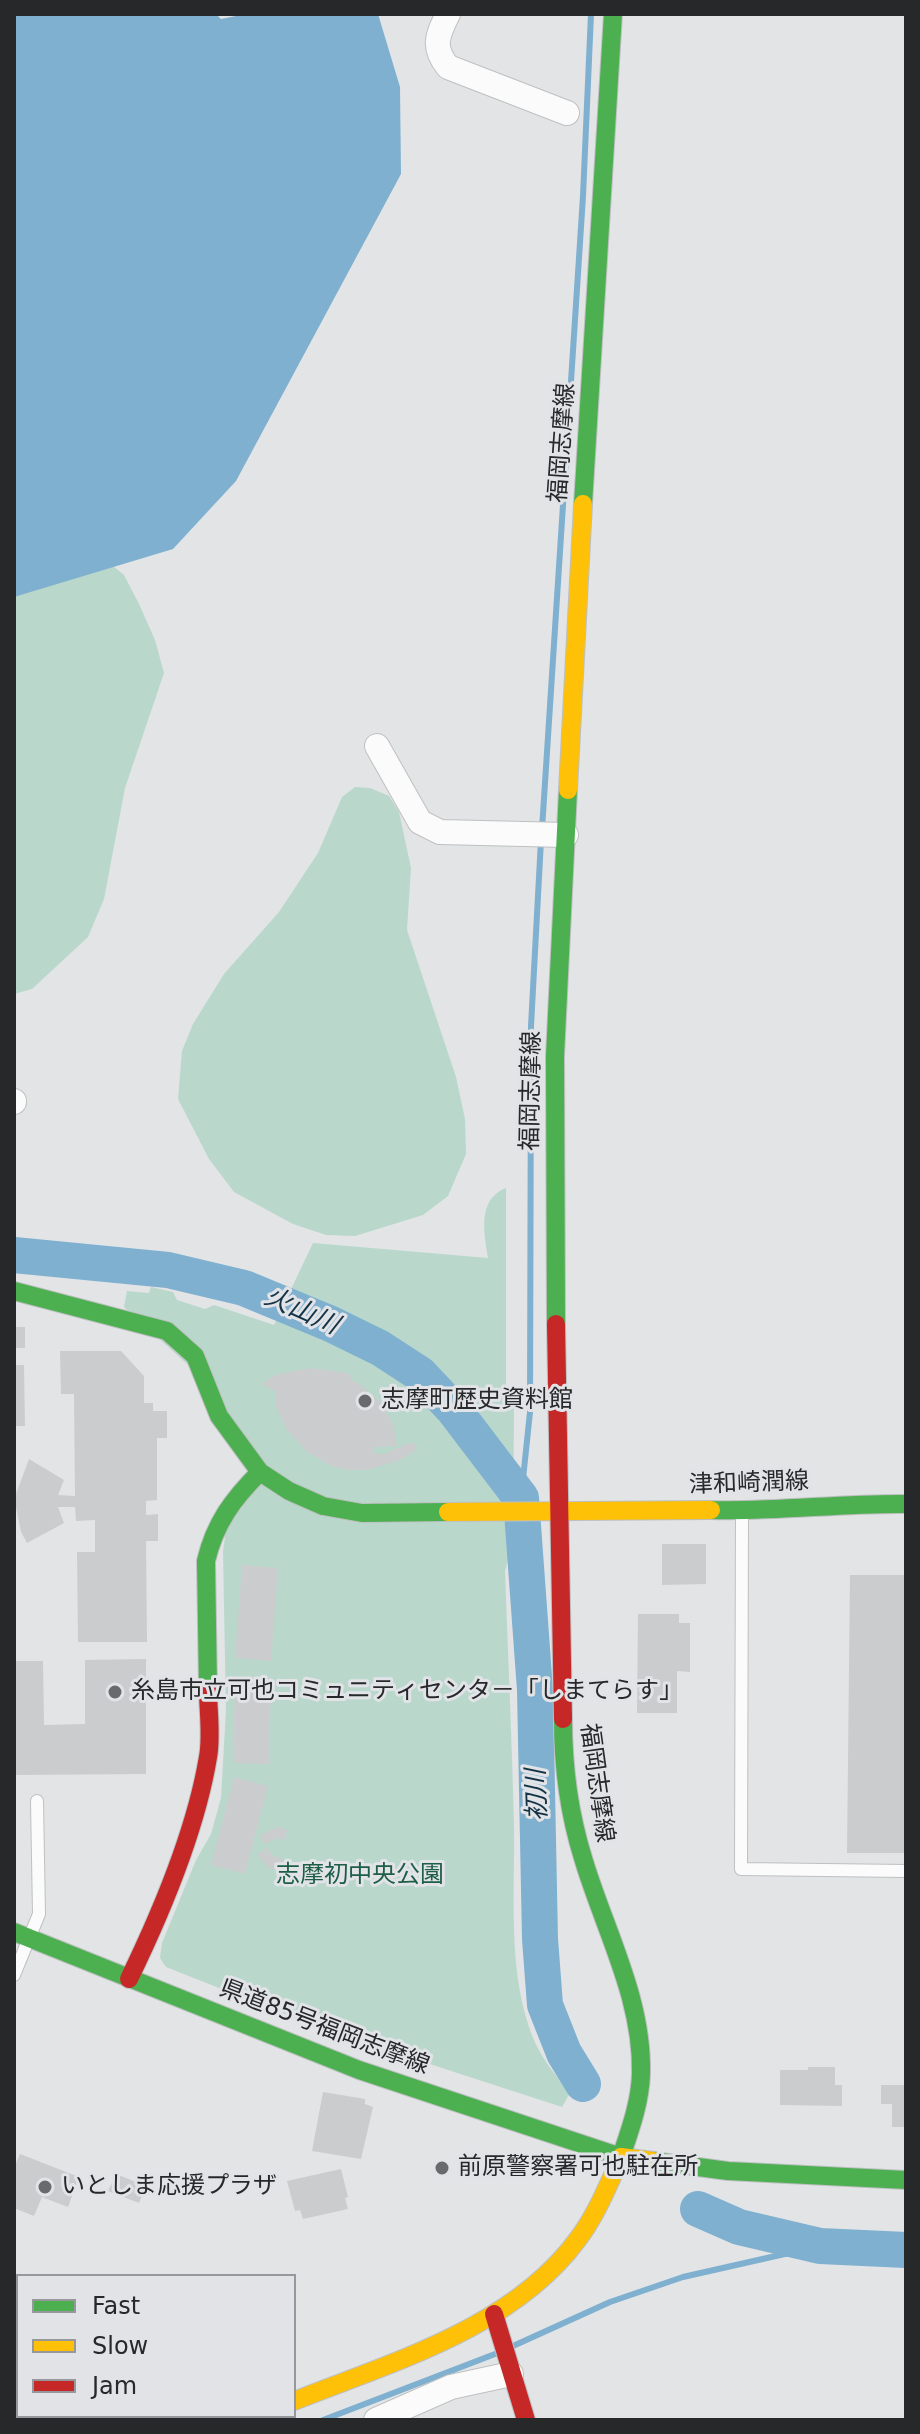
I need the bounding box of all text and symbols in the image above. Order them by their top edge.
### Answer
street label: 福岡志摩線 [544,382,582,504]
street label: 福岡志摩線 [517,1031,547,1151]
water label: 火山川 [259,1282,343,1342]
place label: 志摩町歴史資料館 [381,1387,573,1415]
marker: 志摩町歴史資料館 [356,1392,374,1410]
street label: 津和崎潤線 [689,1468,809,1500]
place label: 糸島市立可也コミュニティセンタ－「しまてらす」 [131,1678,683,1706]
marker: 糸島市立可也コミュニティセンタ－「しまてらす」 [106,1683,124,1701]
street label: 福岡志摩線 [573,1722,619,1844]
water label: 初川 [522,1768,554,1822]
park label: 志摩初中央公園 [276,1862,444,1890]
street label: 県道85号福岡志摩線 [215,1975,433,2081]
place label: 前原警察署可也駐在所 [458,2154,698,2182]
marker: 前原警察署可也駐在所 [433,2159,451,2177]
place label: いとしま応援プラザ [61,2173,277,2201]
marker: いとしま応援プラザ [36,2178,54,2196]
legend [16,2274,296,2418]
text: Fast [92,2292,140,2320]
text: Slow [92,2332,148,2360]
text: Jam [92,2372,137,2400]

